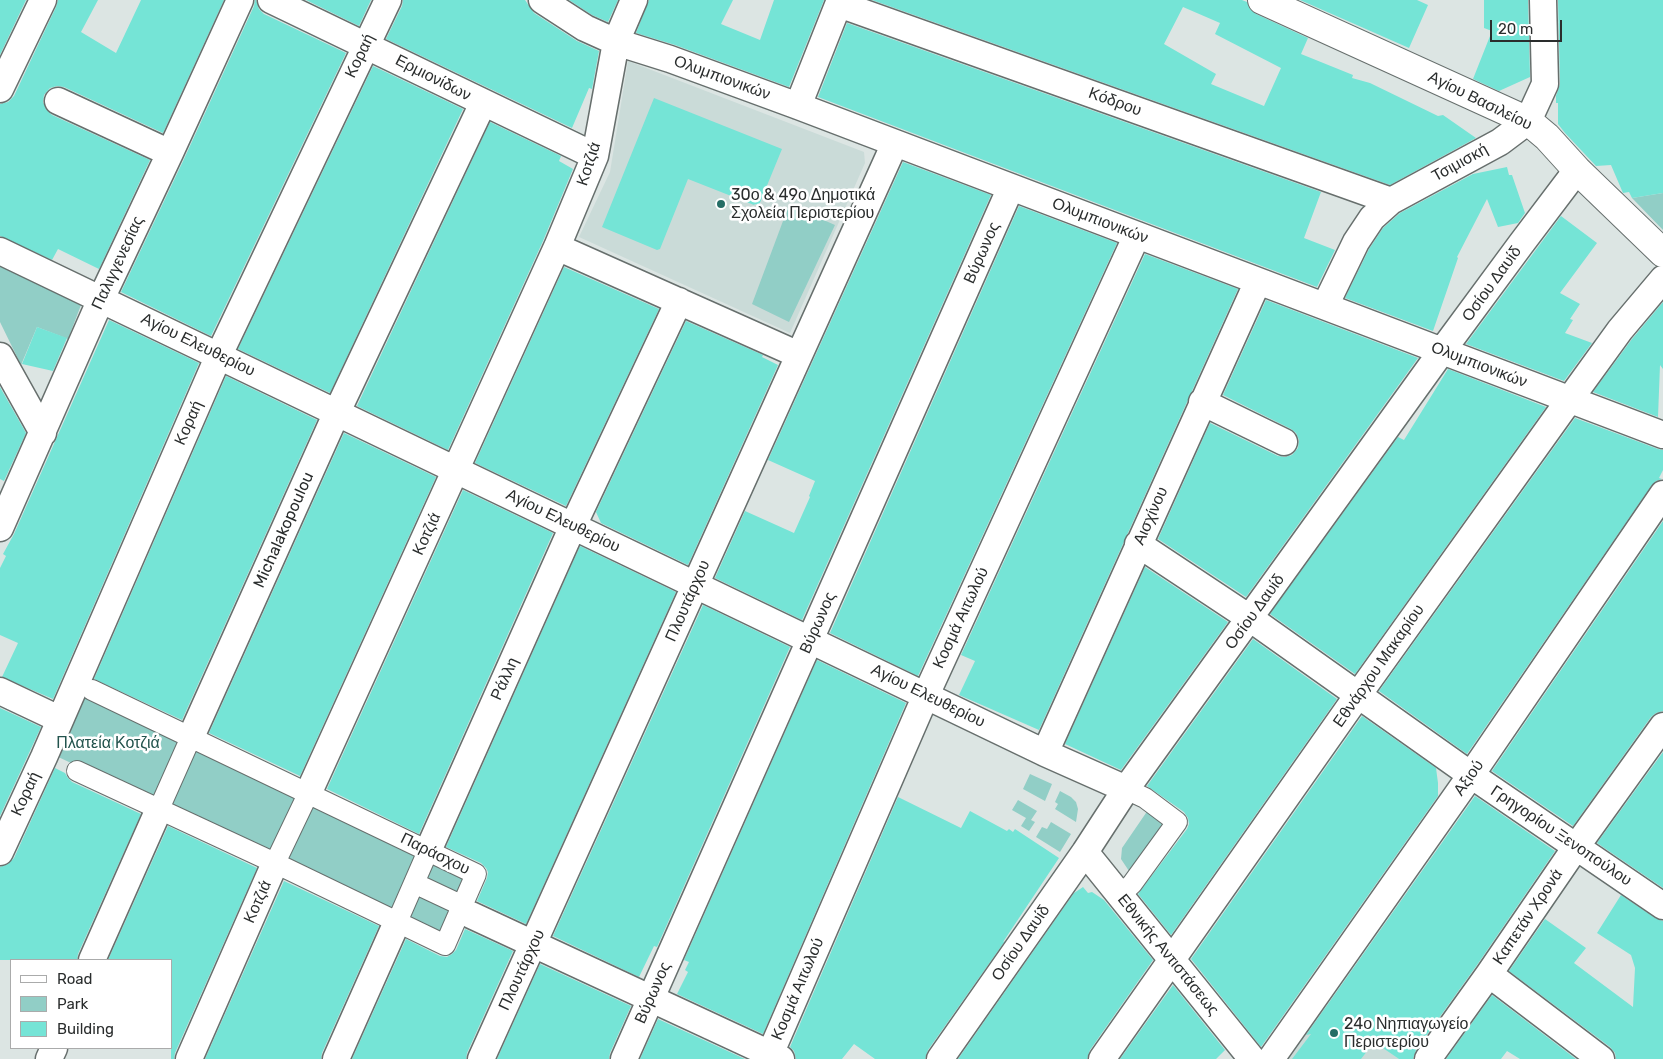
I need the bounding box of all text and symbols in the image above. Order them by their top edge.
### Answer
scale bar [1493,10,1566,42]
text: 20 m [1498,20,1533,38]
street label: Κοραή [341,31,379,81]
street label: Ερμιονίδων [392,51,474,105]
street label: Ολυμπιονικών [671,52,773,104]
street label: Αγίου Βασιλείου [1425,68,1535,134]
street label: Κόδρου [1086,84,1144,120]
street label: Κοτζιά [573,140,605,188]
street label: Τσιμισκή [1429,140,1491,186]
place label: 30ο & 49ο Δημοτικά Σχολεία Περιστερίου [731,185,875,223]
street label: Ολυμπιονικών [1049,194,1151,248]
marker: 30ο & 49ο Δημοτικά Σχολεία Περιστερίου [715,198,727,210]
street label: Παλιγγενεσίας [88,213,148,313]
street label: Βύρωνος [960,219,1004,287]
street label: Οσίου Δαυίδ [1458,243,1526,325]
street label: Αγίου Ελευθερίου [138,309,258,381]
street label: Ολυμπιονικών [1428,338,1530,392]
street label: Κοραή [171,398,207,448]
street label: Michalakopoulou [250,469,318,591]
street label: Αισχίνου [1130,484,1172,548]
street label: Αγίου Ελευθερίου [503,485,623,557]
street label: Κοτζιά [409,510,445,558]
street label: Πλουτάρχου [662,557,714,645]
street label: Κοσμά Αιτωλού [929,564,993,672]
street label: Οσίου Δαυίδ [1221,571,1289,653]
street label: Βύρωνος [796,589,840,657]
street label: Εθνάρχου Μακαρίου [1329,601,1429,731]
street label: Ράλλη [487,655,523,703]
street label: Αγίου Ελευθερίου [868,660,988,732]
park label: Πλατεία Κοτζιά [56,733,160,753]
street label: Αξιού [1450,757,1488,799]
street label: Κοραή [7,769,45,819]
street label: Γρηγορίου Ξενοπούλου [1487,782,1635,890]
street label: Παράσχου [397,829,473,879]
street label: Καπετάν Χρονά [1489,866,1567,968]
street label: Κοτζιά [240,878,276,926]
street label: Εθνικής Αντιστάσεως [1113,891,1223,1019]
street label: Οσίου Δαυίδ [988,901,1054,985]
street label: Πλουτάρχου [495,927,549,1013]
street label: Κοσμά Αιτωλού [768,935,828,1043]
legend [10,959,172,1049]
street label: Βύρωνος [631,959,675,1027]
text: Road [57,970,93,988]
text: Park [57,995,88,1013]
place label: 24ο Νηπιαγωγείο Περιστερίου [1344,1014,1468,1052]
text: Building [57,1020,114,1038]
marker: 24ο Νηπιαγωγείο Περιστερίου [1328,1027,1340,1039]

